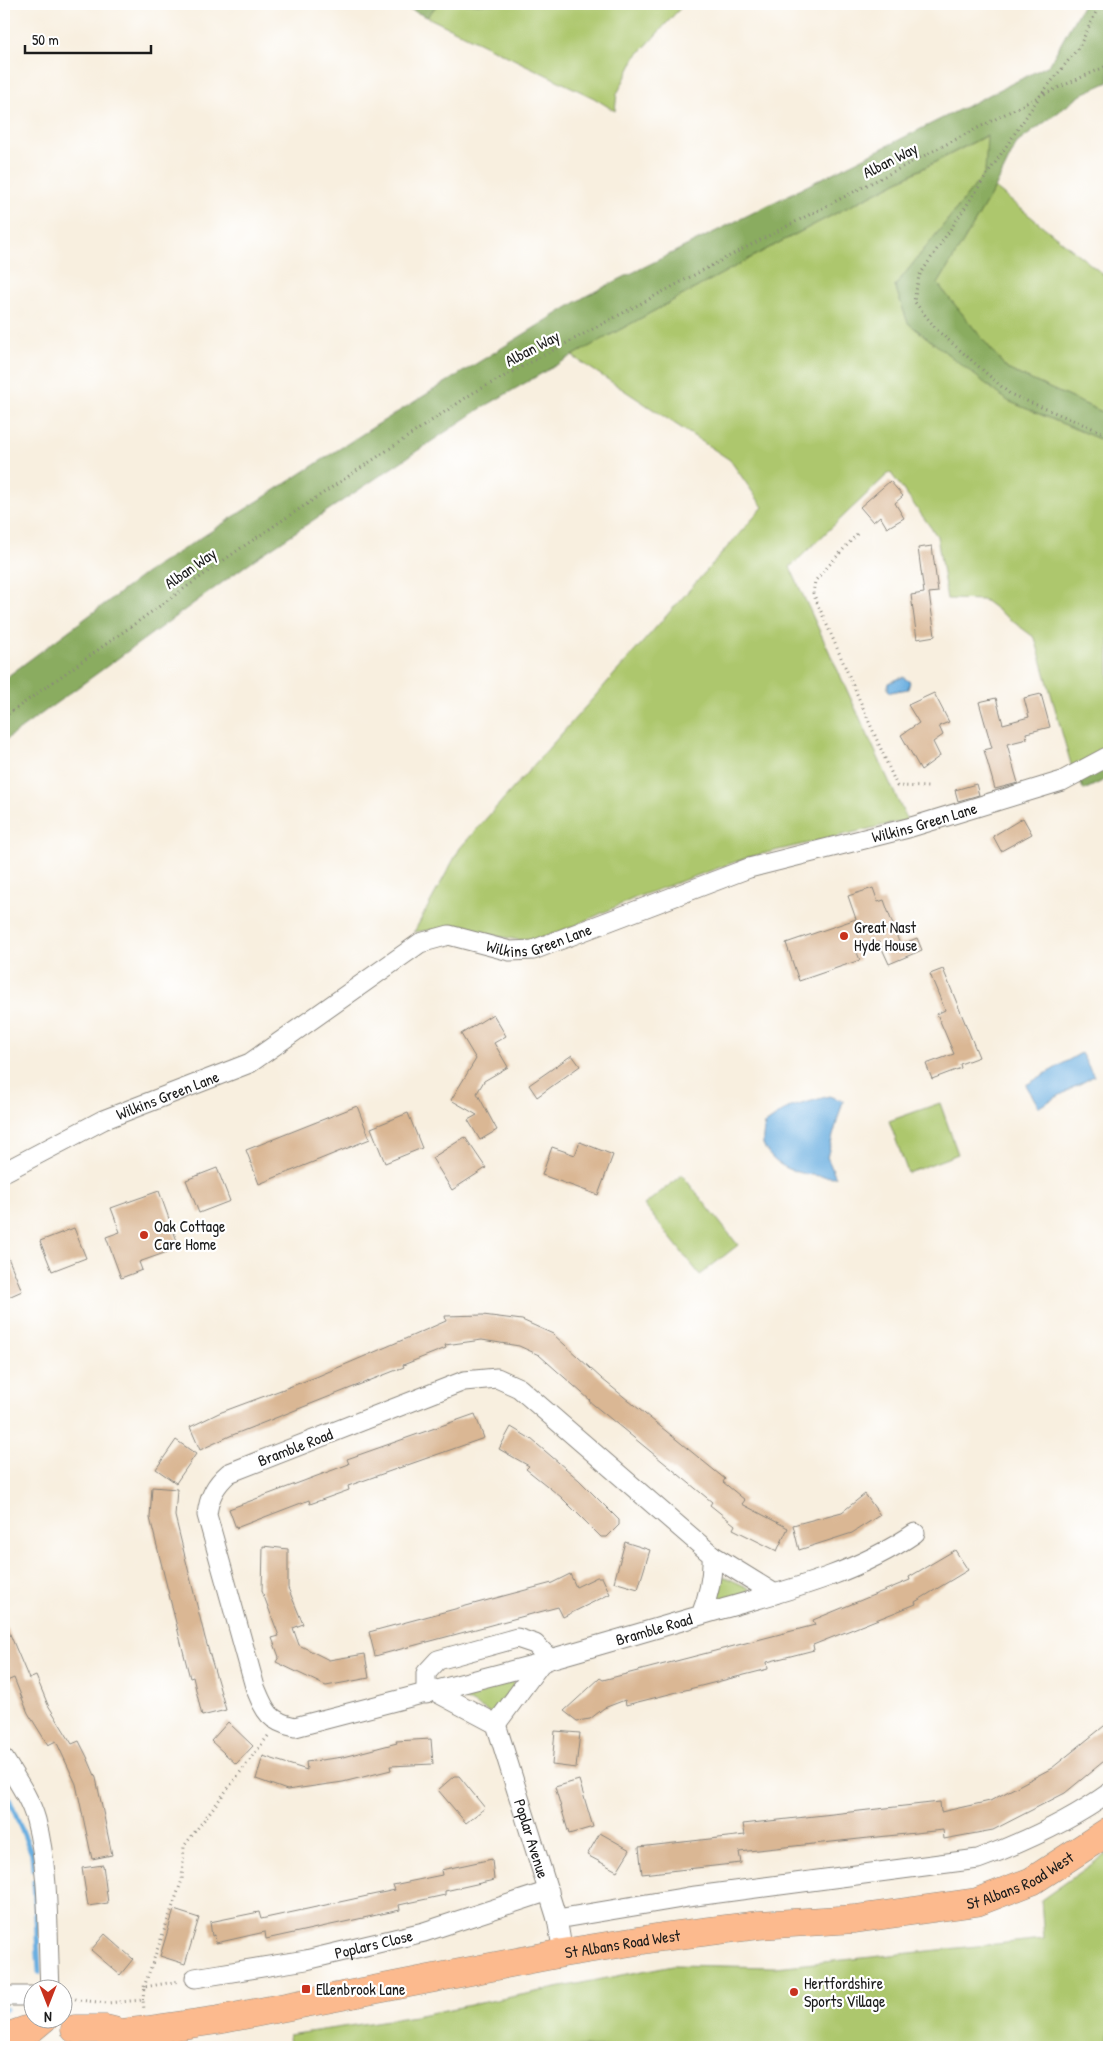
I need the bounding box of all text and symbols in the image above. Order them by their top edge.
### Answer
scale bar [25,22,151,54]
text: 50 m [32,29,59,50]
street label: Alban Way [859,137,921,183]
street label: Alban Way [501,324,563,372]
street label: Alban Way [160,542,221,594]
street label: Wilkins Green Lane [869,796,980,848]
place label: Great Nast Hyde House [854,916,918,956]
street label: Wilkins Green Lane [484,918,595,962]
marker: Great Nast Hyde House [838,930,850,942]
street label: Wilkins Green Lane [113,1065,223,1125]
place label: Oak Cottage Care Home [154,1215,226,1255]
marker: Oak Cottage Care Home [138,1229,150,1241]
street label: Bramble Road [254,1423,336,1471]
street label: Bramble Road [613,1607,695,1651]
street label: Poplar Avenue [509,1796,555,1882]
street label: St Albans Road West [965,1846,1078,1914]
street label: Poplars Close [332,1924,416,1964]
street label: St Albans Road West [563,1924,682,1964]
place label: Hertfordshire Sports Village [804,1972,886,2012]
north arrow [22,1978,72,2028]
place label: Ellenbrook Lane [316,1978,406,2000]
marker: Ellenbrook Lane [300,1983,312,1995]
marker: Hertfordshire Sports Village [788,1986,800,1998]
text: N [44,2008,52,2027]

